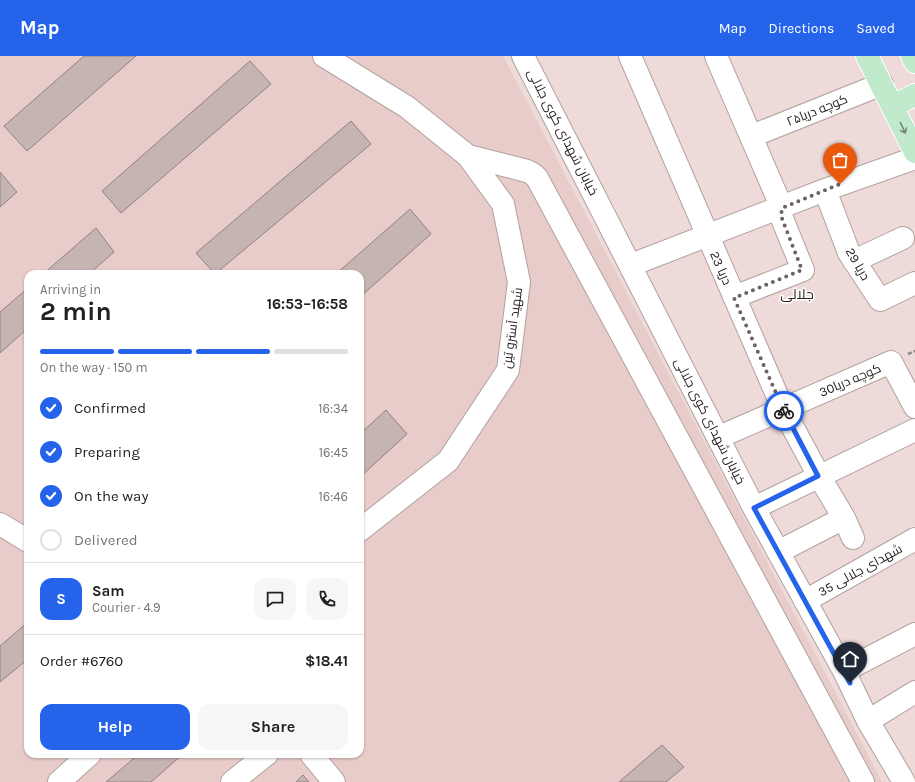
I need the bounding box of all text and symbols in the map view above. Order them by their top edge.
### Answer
text: Map [20,17,59,39]
text: Map [719,20,747,37]
text: Directions [769,20,834,37]
text: Saved [856,20,895,37]
street label: خیابان شهدای کوی جلالی [525,66,601,198]
street label: کوچه دریا۲۵ [784,91,850,131]
one-way arrow [900,122,907,134]
pin [823,143,857,184]
icon: bag [829,149,851,171]
street label: دریا 29 [843,245,873,283]
street label: دریا 23 [707,249,735,287]
text: Arriving in [40,282,101,297]
street label: شهید آسترو تین [499,286,525,370]
district label: جلالی [780,286,814,303]
text: 16:53–16:58 [267,295,348,313]
text: 2 min [40,296,112,327]
street label: خیابان شهدای کوی جلالی [672,355,748,487]
text: On the way · 150 m [40,360,148,375]
street label: کوچه دریا30 [817,360,884,402]
courier [764,391,804,431]
icon: check [40,397,62,419]
text: Confirmed [74,399,146,417]
icon: bike [773,400,795,422]
text: 16:34 [318,401,348,416]
icon: check [40,441,62,463]
text: Preparing [74,443,140,461]
text: 16:45 [319,445,348,460]
icon: check [40,485,62,507]
text: On the way [74,487,148,505]
text: 16:46 [319,489,348,504]
text: Delivered [74,531,138,549]
street label: شهدای جلالی 35 [815,541,905,599]
button: chat [254,578,296,620]
button: phone [306,578,348,620]
text: Sam [92,582,125,600]
text: S [56,590,66,608]
text: Courier · 4.9 [92,600,161,615]
pin [833,642,867,683]
icon: home [839,648,861,670]
text: Order #6760 [40,652,123,670]
text: $18.41 [305,652,348,670]
button: Help [40,704,190,750]
button: Share [198,704,348,750]

